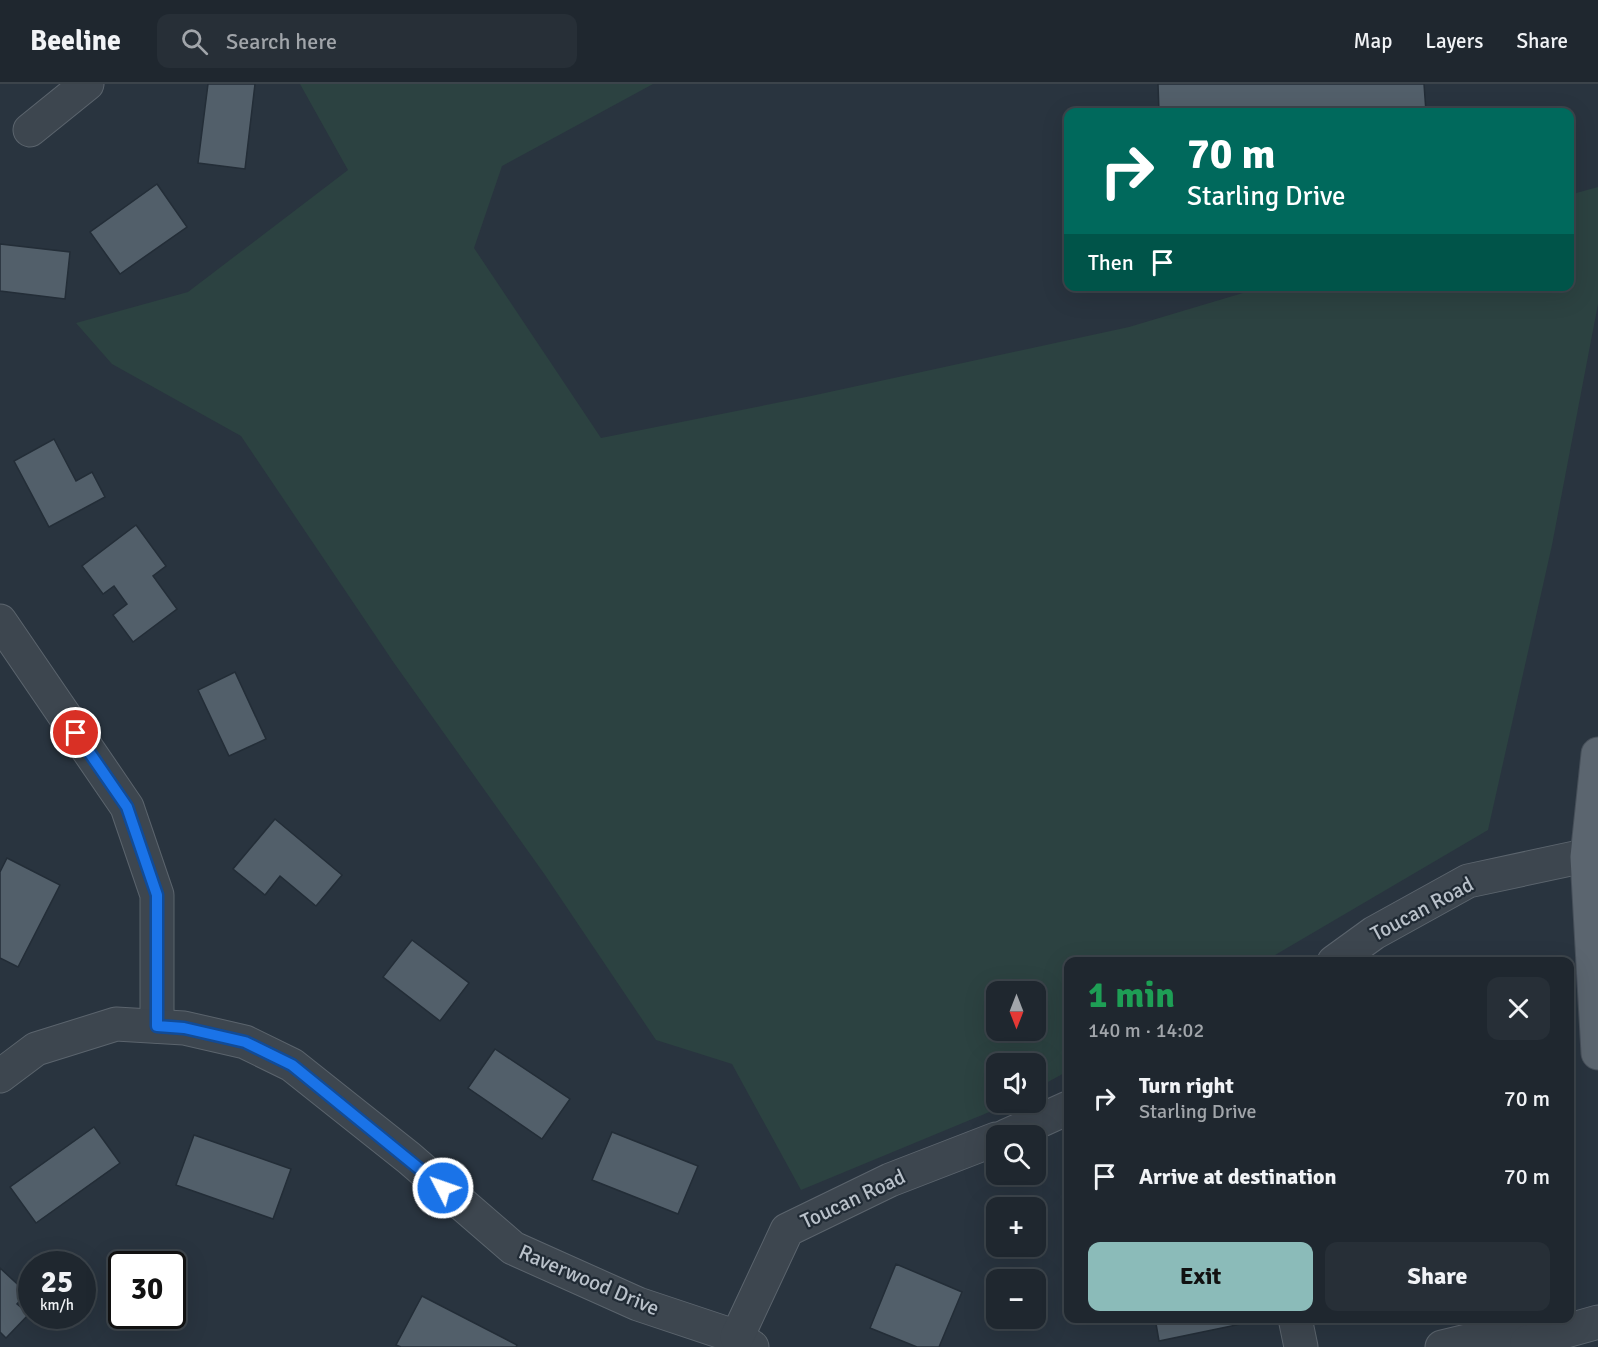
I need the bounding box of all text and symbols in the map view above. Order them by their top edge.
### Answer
search box [157,14,577,68]
text: Beeline [30,24,121,58]
icon: search [178,25,211,58]
text: Search here [226,28,337,55]
text: Map [1354,28,1392,54]
text: Layers [1425,28,1483,54]
text: Share [1516,28,1568,54]
text: 70 m [1187,129,1276,180]
icon: right [1088,132,1166,210]
text: Starling Drive [1187,180,1346,213]
icon: arrive [1146,246,1179,279]
text: Then [1088,249,1134,276]
pin [50,707,101,758]
icon: arrive [59,716,92,749]
street label: Toucan Road [1366,871,1478,947]
text: 1 min [1088,973,1175,1018]
button: close [1487,977,1550,1040]
north arrow [986,981,1046,1041]
map controls [986,981,1046,1329]
text: 140 m · 14:02 [1088,1018,1204,1043]
button: sound [986,1053,1046,1113]
text: Turn right [1139,1072,1234,1099]
icon: right [1088,1082,1121,1115]
text: 70 m [1504,1085,1550,1112]
text: Starling Drive [1139,1099,1256,1124]
button: search [986,1125,1046,1185]
position arrow [411,1156,475,1220]
icon: arrive [1088,1160,1121,1193]
street label: Toucan Road [797,1163,909,1235]
text: Arrive at destination [1139,1163,1336,1190]
text: 70 m [1504,1163,1550,1190]
button: + [986,1197,1046,1257]
street label: Raverwood Drive [515,1239,663,1321]
button: Exit [1088,1242,1313,1311]
button: Share [1325,1242,1550,1311]
speed limit sign: 30 [108,1251,186,1329]
text: 25 [41,1264,73,1301]
button: − [986,1269,1046,1329]
text: km/h [40,1296,74,1314]

